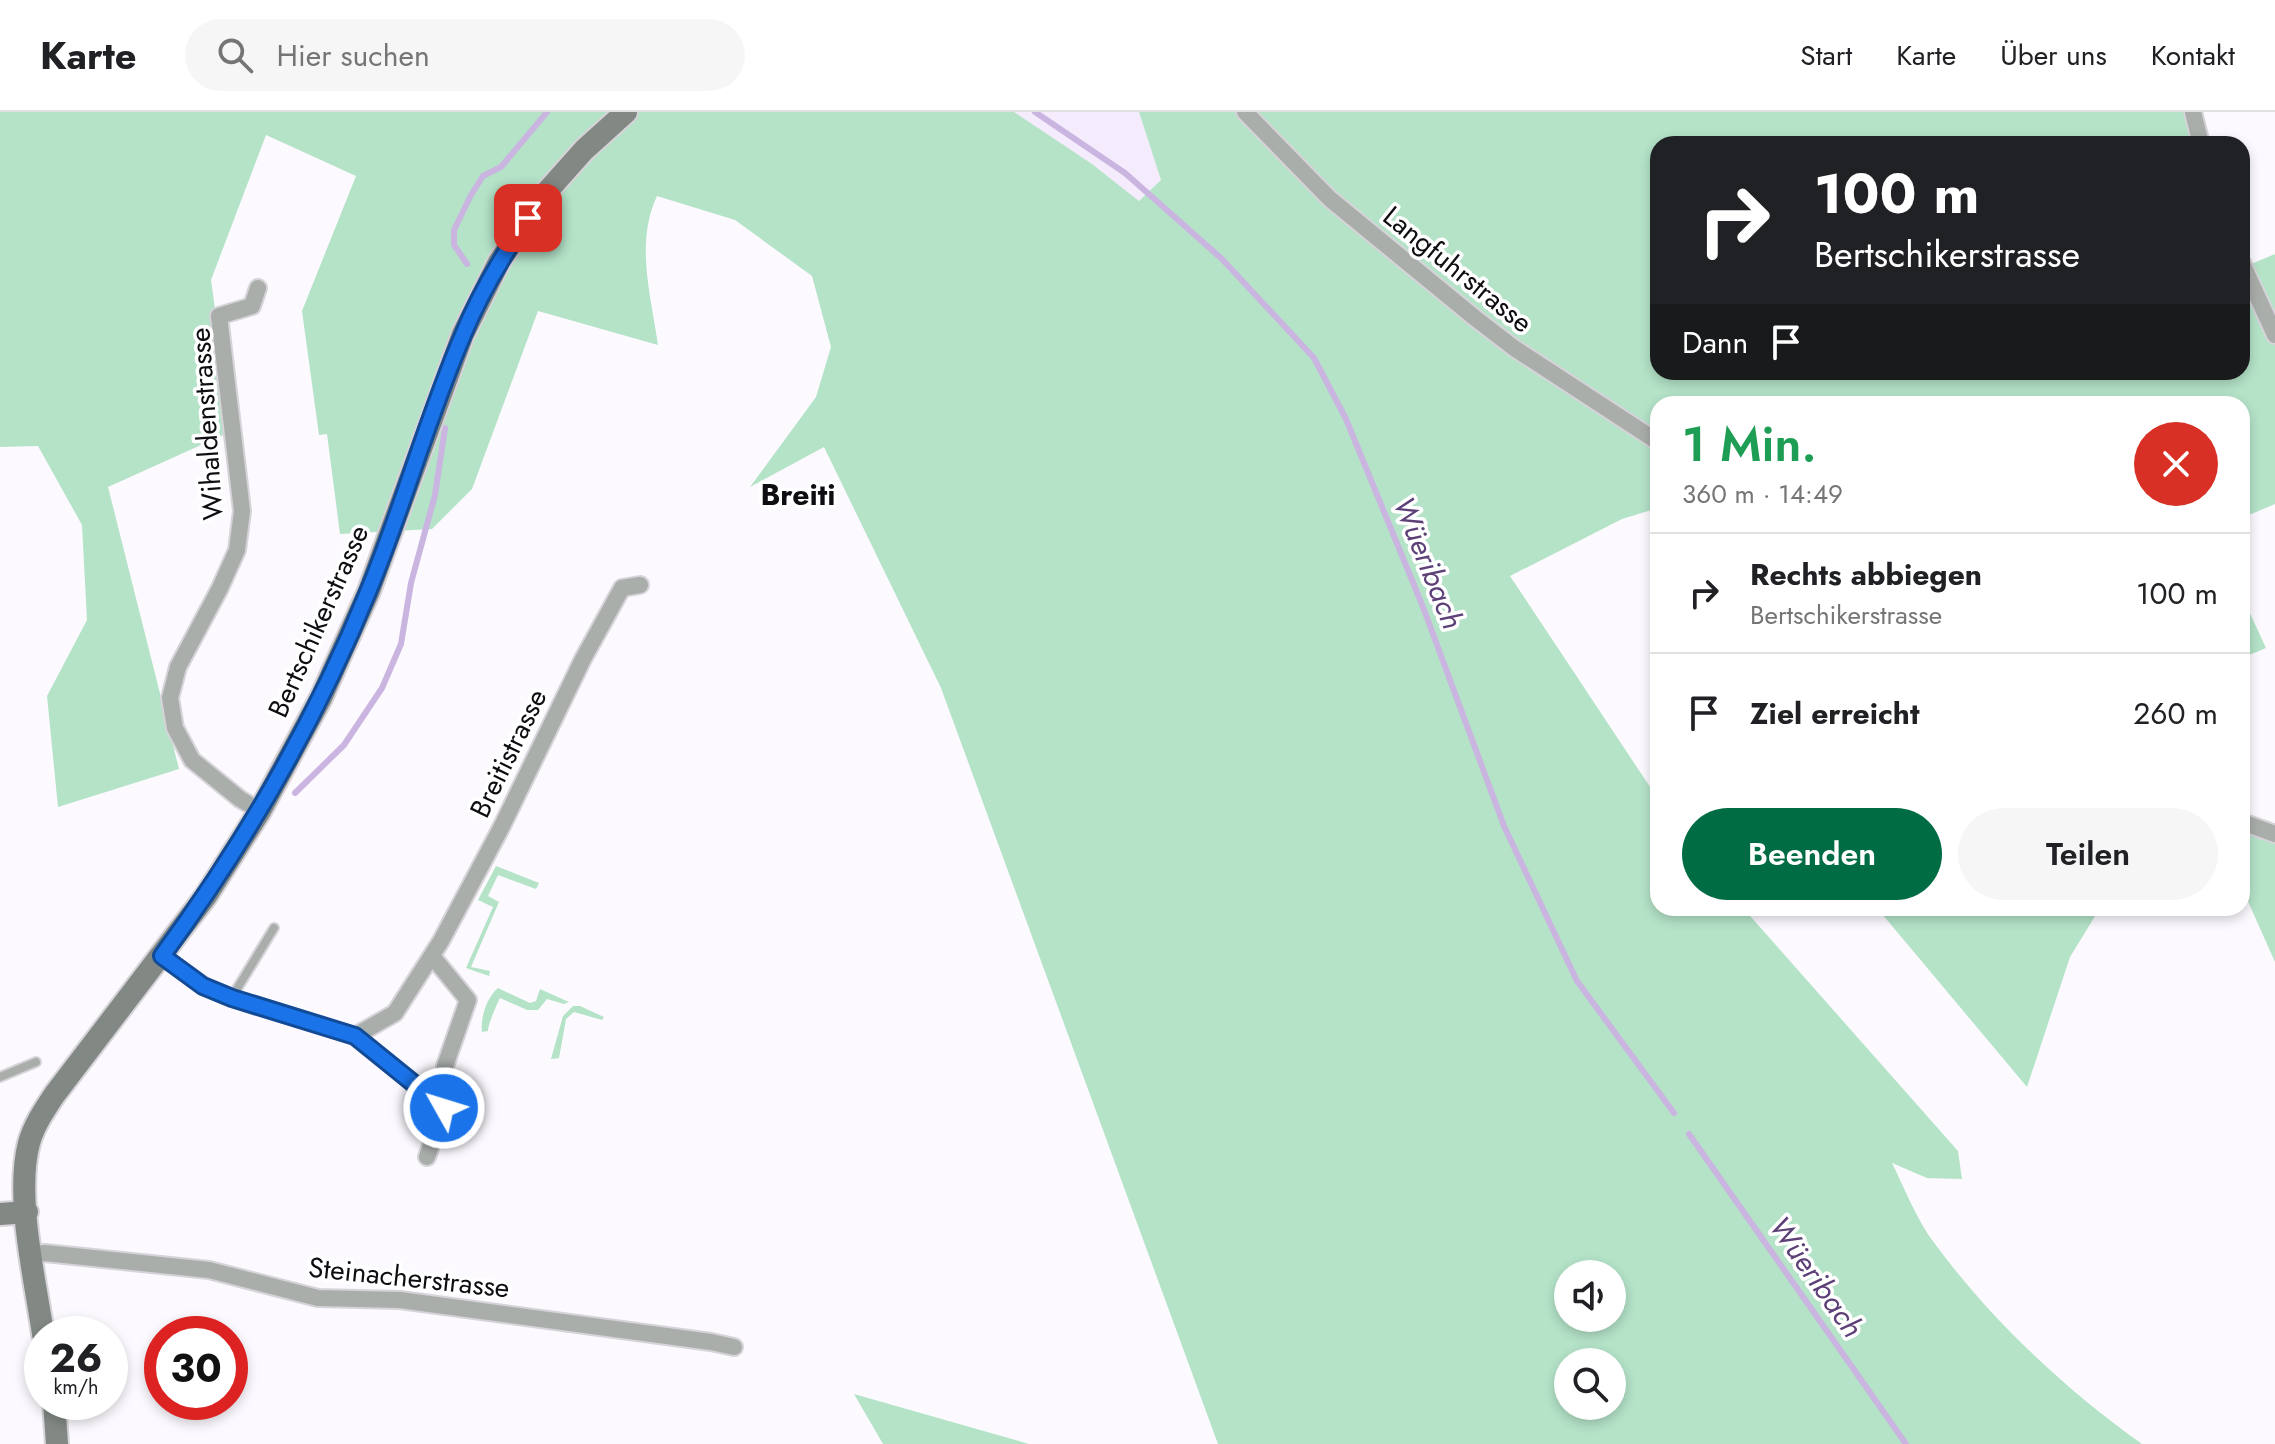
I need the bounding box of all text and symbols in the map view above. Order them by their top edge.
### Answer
search box [185,19,745,91]
text: Karte [40,28,137,83]
icon: search [213,33,257,77]
text: Hier suchen [277,34,430,77]
text: Start [1800,35,1852,76]
text: Karte [1896,35,1956,76]
text: Über uns [2000,35,2107,76]
text: Kontakt [2151,35,2235,76]
text: 100 m [1814,153,1979,234]
icon: right [1682,168,1786,272]
pin [494,184,562,252]
icon: arrive [506,196,550,240]
street label: Langfuhrstrasse [1374,196,1541,343]
text: Bertschikerstrasse [1814,228,2080,280]
icon: arrive [1764,320,1808,364]
text: Dann [1682,321,1748,364]
street label: Wihaldenstrasse [179,326,234,522]
text: 1 Min. [1682,410,1817,479]
button: close [2134,422,2218,506]
district label: Breiti [760,473,836,516]
text: 360 m · 14:49 [1682,475,1843,513]
water label: Wüeribach [1382,490,1474,635]
street label: Bertschikerstrasse [258,518,379,724]
text: Rechts abbiegen [1750,553,1982,596]
icon: right [1682,571,1726,615]
text: 100 m [2136,572,2218,615]
text: Bertschikerstrasse [1750,596,1942,634]
street label: Breitistrasse [460,682,557,824]
icon: arrive [1682,691,1726,735]
text: Ziel erreicht [1750,692,1919,735]
text: 260 m [2133,692,2218,735]
button: Beenden [1682,808,1942,900]
button: Teilen [1958,808,2218,900]
position arrow [402,1066,486,1150]
water label: Wüeribach [1759,1207,1874,1346]
street label: Steinacherstrasse [306,1247,512,1308]
map controls [1554,1260,1626,1420]
button: sound [1554,1260,1626,1332]
speed limit sign: 30 [144,1316,248,1420]
text: 26 [50,1329,103,1387]
button: search [1554,1348,1626,1420]
text: km/h [53,1373,99,1402]

